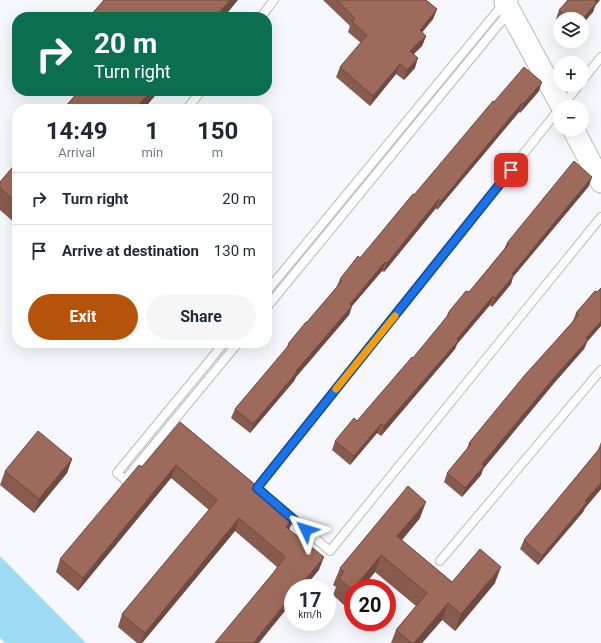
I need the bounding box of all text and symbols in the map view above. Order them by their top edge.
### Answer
map controls [553,12,589,136]
button: layers [553,12,589,48]
text: 20 m [94,27,157,60]
icon: right [28,28,80,80]
button: + [553,56,589,92]
text: Turn right [94,61,171,82]
button: − [553,100,589,136]
text: 14:49 [46,117,108,145]
text: 1 [145,117,159,145]
text: 150 [197,117,238,145]
text: Arrival [58,145,95,160]
text: min [141,145,163,160]
text: m [212,145,223,160]
pin [494,153,528,187]
icon: arrive [500,159,522,181]
icon: right [28,188,50,210]
text: Turn right [62,190,128,208]
text: 20 m [222,190,256,208]
icon: arrive [28,240,50,262]
text: Arrive at destination [62,242,199,260]
text: 130 m [214,242,256,260]
button: Exit [28,294,138,340]
button: Share [146,294,256,340]
position arrow [285,509,327,551]
speed limit sign: 20 [344,579,396,631]
text: 17 [299,588,321,612]
text: km/h [298,609,322,620]

